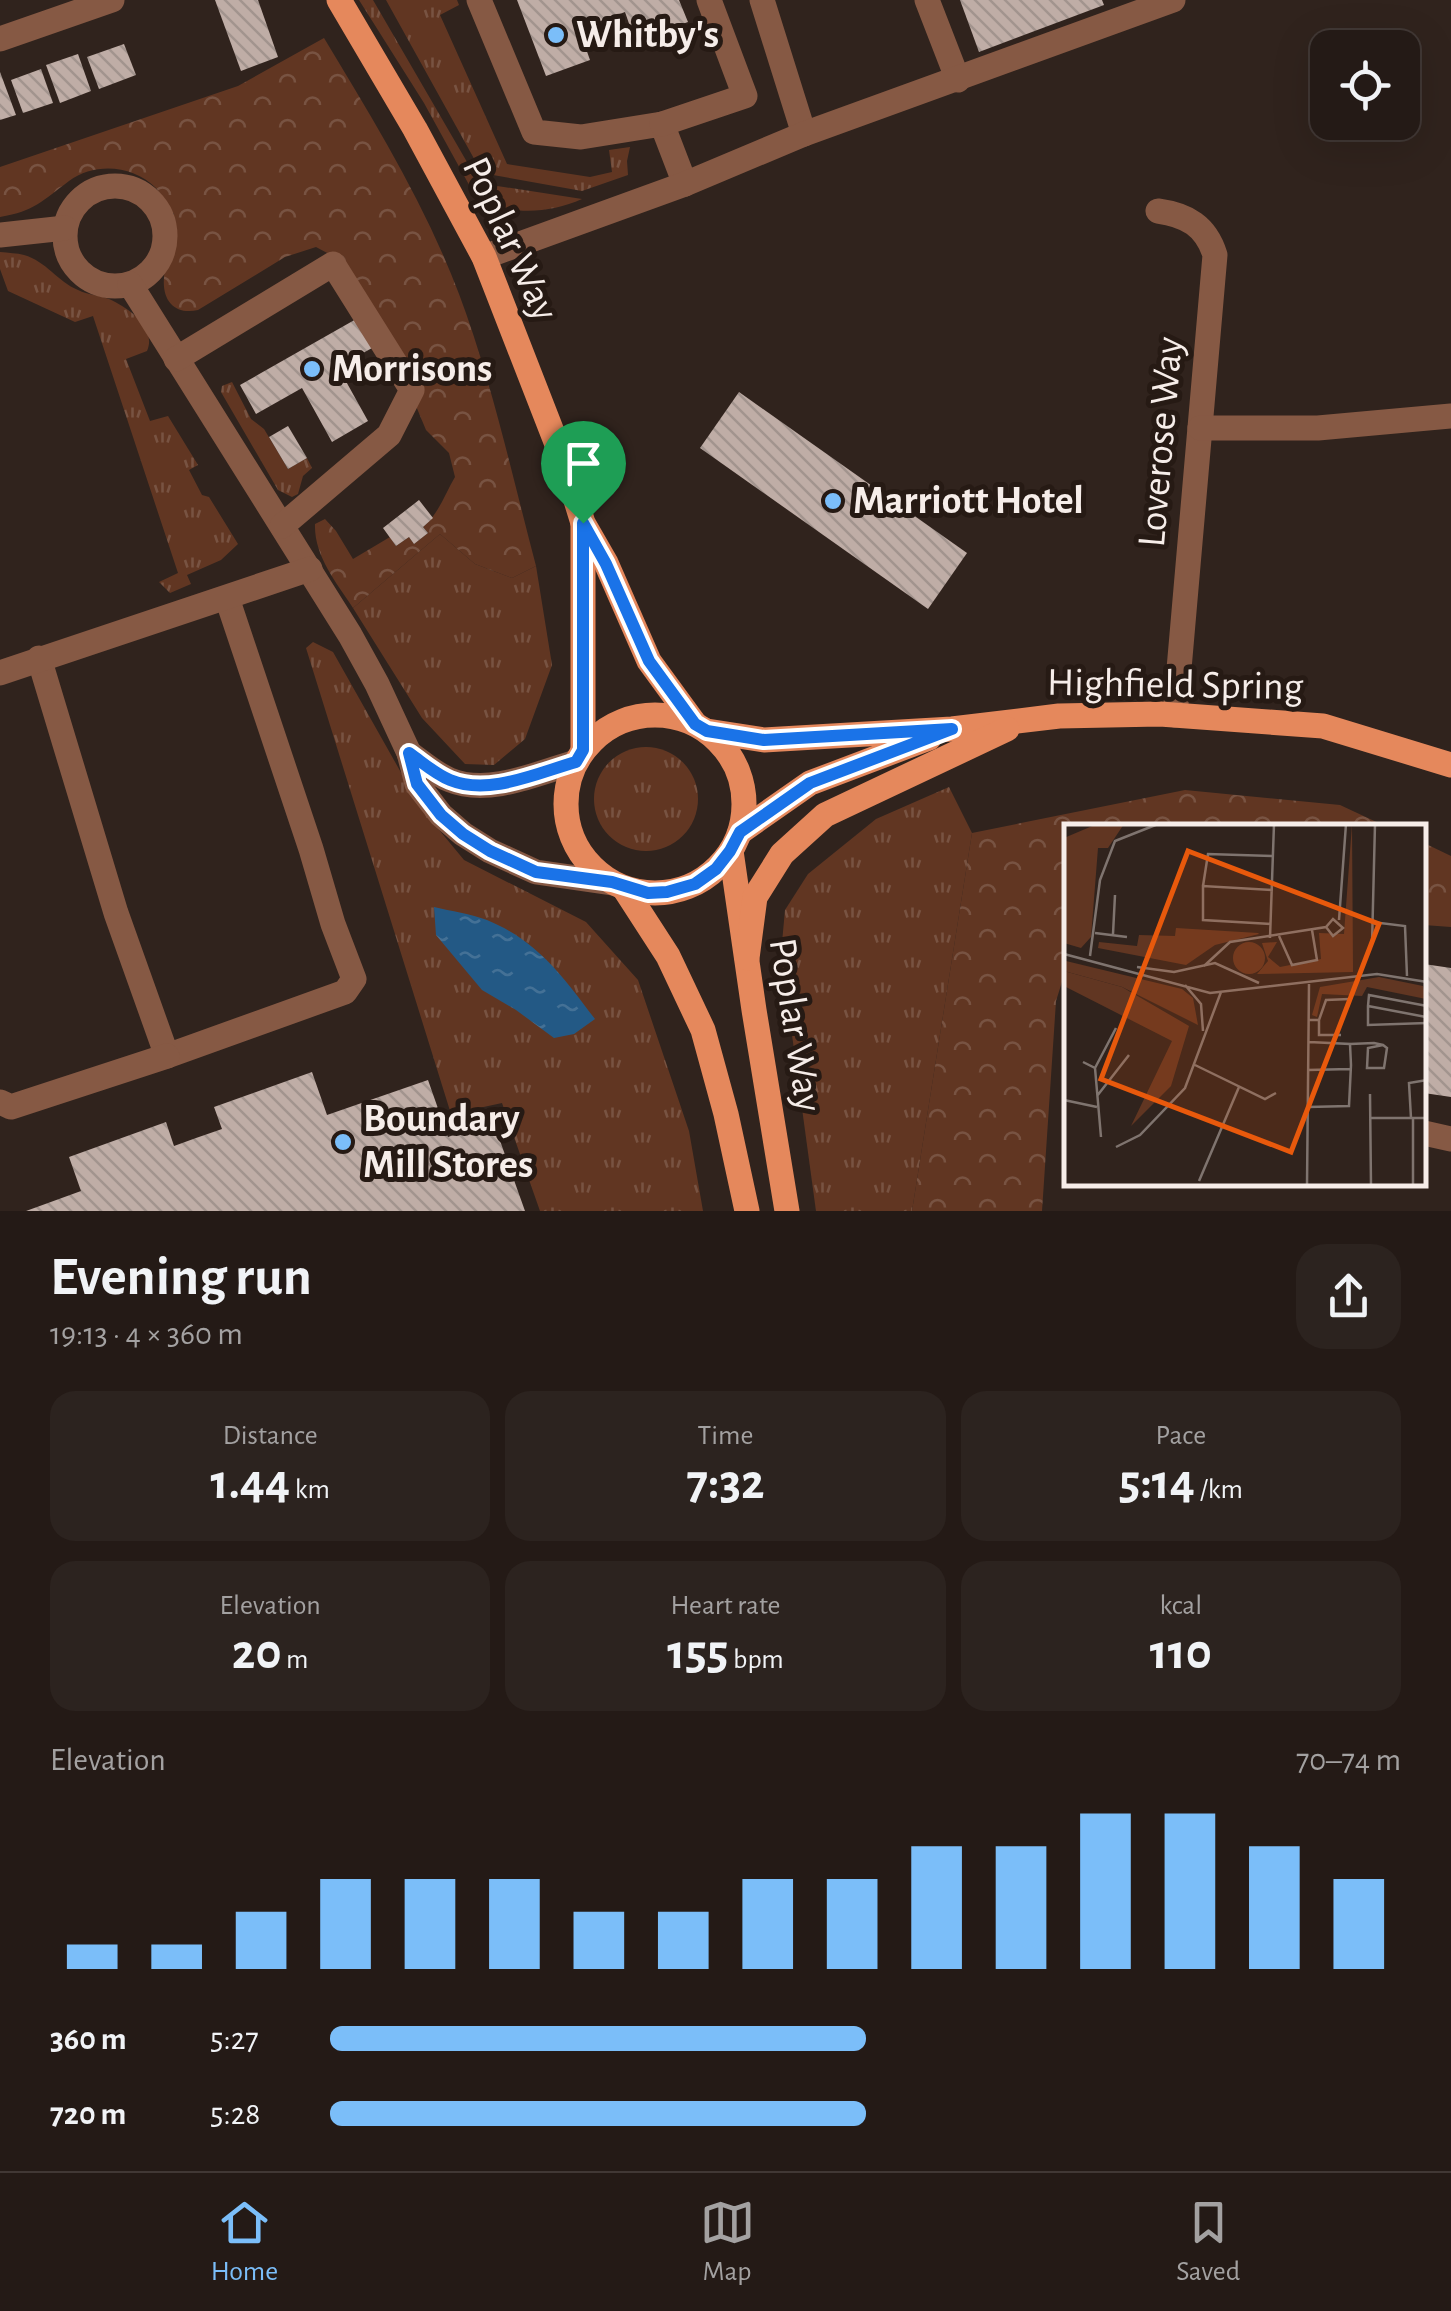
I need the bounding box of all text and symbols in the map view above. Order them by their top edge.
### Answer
place label: Whitby's [576,15,719,55]
marker: Whitby's [545,24,567,46]
map controls [1310,30,1420,140]
button: locate [1310,30,1420,140]
street label: Poplar Way [455,151,565,327]
street label: Loverose Way [1132,335,1190,549]
place label: Morrisons [332,349,492,389]
marker: Morrisons [301,358,323,380]
pin [541,421,626,524]
icon: arrive [556,436,611,491]
place label: Marriott Hotel [853,481,1084,521]
marker: Marriott Hotel [822,490,844,512]
street label: Highfield Spring [1047,663,1304,707]
inset map [1064,824,1426,1186]
street label: Poplar Way [762,935,828,1115]
place label: Boundary Mill Stores [363,1099,533,1185]
marker: Boundary Mill Stores [332,1131,354,1153]
button: share [1296,1244,1401,1349]
text: Evening run [50,1250,312,1305]
text: 19:13 · 4 × 360 m [50,1318,243,1350]
text: Distance [223,1422,318,1450]
text: Time [698,1422,753,1450]
text: Pace [1156,1422,1206,1450]
text: 1.44 [210,1458,290,1508]
text: 7:32 [686,1458,765,1508]
text: 5:14 [1119,1458,1195,1508]
text: km [290,1476,330,1504]
text: /km [1195,1476,1243,1504]
text: Elevation [220,1592,321,1620]
text: Heart rate [671,1592,780,1620]
text: kcal [1159,1592,1202,1620]
text: 20 [232,1628,281,1678]
text: 155 [667,1628,728,1678]
text: 110 [1150,1628,1212,1678]
text: m [281,1646,308,1674]
text: bpm [728,1646,784,1674]
text: Elevation [50,1744,166,1776]
text: 70–74 m [1296,1744,1401,1776]
text: 360 m [50,2023,127,2055]
text: 5:27 [210,2023,259,2055]
text: 720 m [50,2098,126,2130]
text: 5:28 [210,2098,260,2130]
tab: Home [211,2195,278,2289]
tab: Map [700,2195,755,2289]
tab: Saved [1176,2195,1240,2289]

